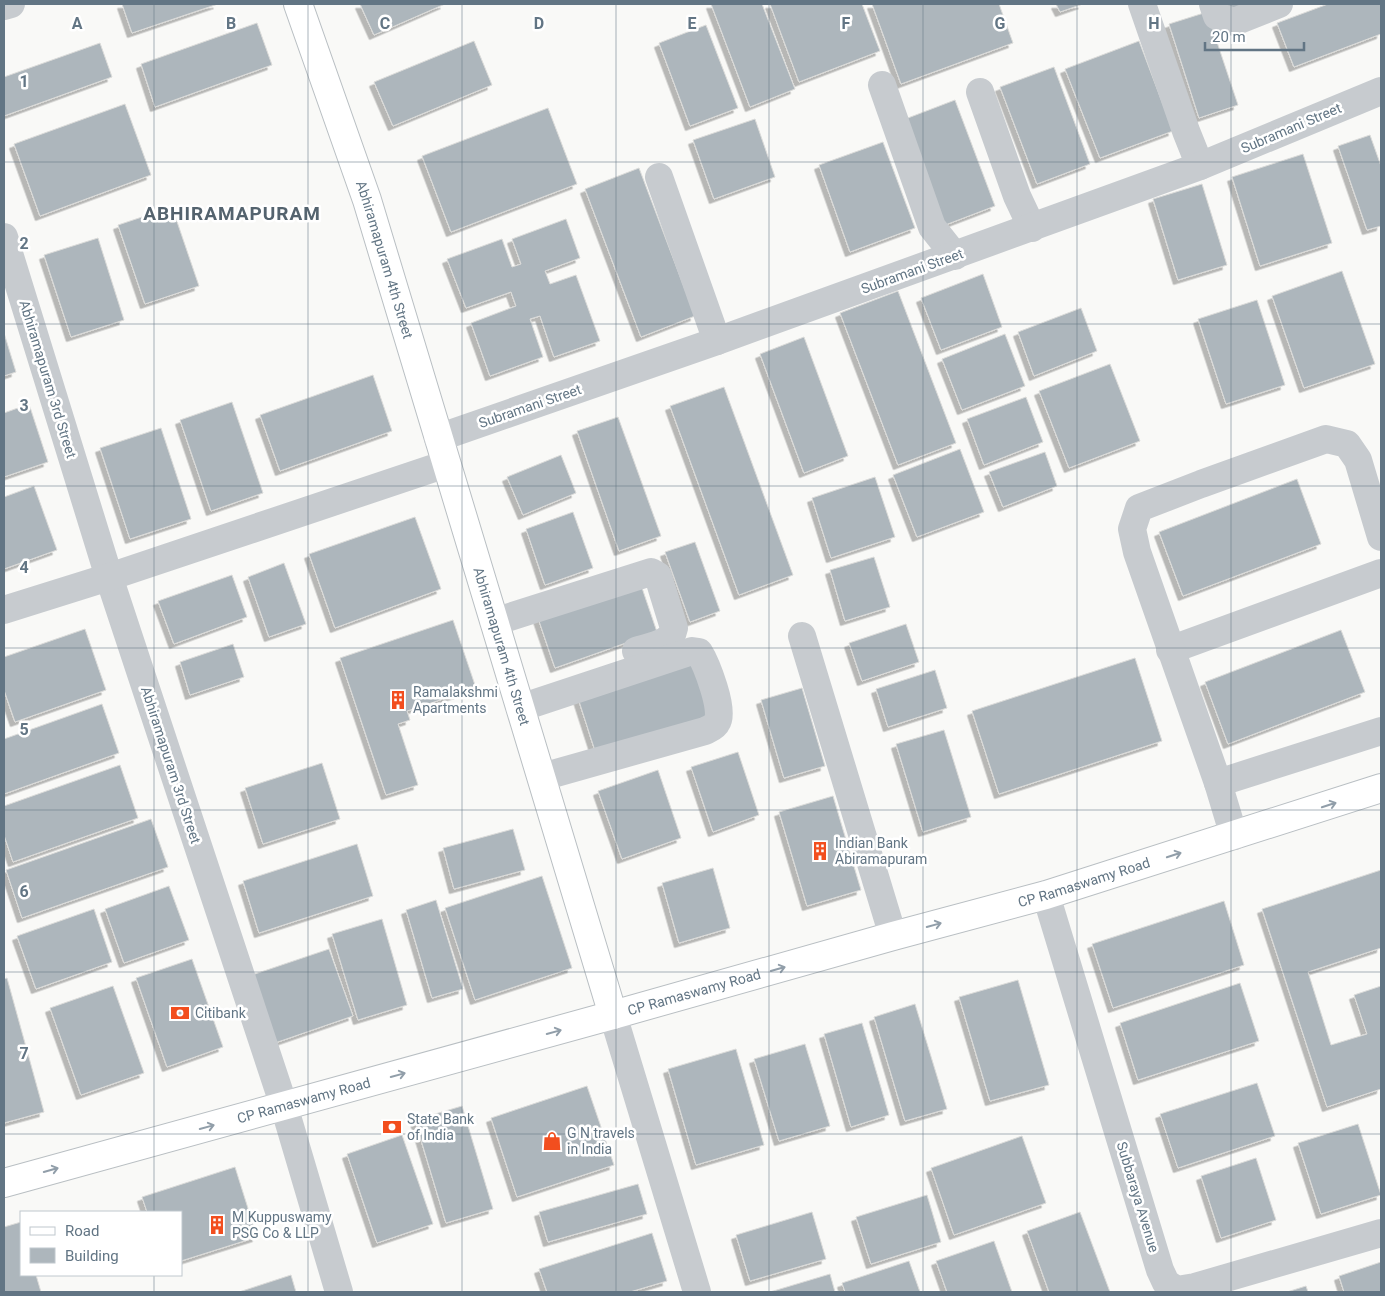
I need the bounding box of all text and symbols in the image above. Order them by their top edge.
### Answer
text: A [72,14,83,33]
text: B [226,14,236,33]
text: C [380,14,390,33]
text: D [534,14,544,33]
text: E [688,14,697,33]
text: F [842,14,851,33]
text: G [995,14,1006,33]
text: H [1148,14,1160,33]
scale bar [1205,20,1304,52]
text: 20 m [1212,28,1246,46]
text: 1 [19,72,29,91]
street label: Subramani Street [1238,99,1344,156]
street label: Abhiramapuram 4th Street [353,179,416,341]
district label: ABHIRAMAPURAM [143,202,321,225]
text: 2 [19,234,29,253]
street label: Subramani Street [859,245,966,297]
street label: Abhiramapuram 3rd Street [16,298,80,460]
street label: Subramani Street [477,381,584,431]
text: 4 [19,558,29,577]
street label: Abhiramapuram 4th Street [470,565,533,728]
street label: Abhiramapuram 3rd Street [138,684,204,846]
place label: Ramalakshmi Apartments [413,684,498,716]
building icon: Ramalakshmi Apartments [387,689,409,711]
text: 5 [19,720,29,739]
one-way arrow [1321,800,1336,809]
place label: Indian Bank Abiramapuram [835,835,927,867]
building icon: Indian Bank Abiramapuram [809,840,831,862]
one-way arrow [1166,849,1182,859]
street label: CP Ramaswamy Road [1016,854,1152,910]
text: 6 [19,882,29,901]
one-way arrow [926,920,942,929]
one-way arrow [769,963,785,973]
street label: CP Ramaswamy Road [626,966,762,1018]
bank icon: Citibank [169,1002,191,1024]
place label: Citibank [195,1005,247,1021]
one-way arrow [546,1026,562,1036]
text: 7 [19,1044,29,1063]
one-way arrow [389,1069,405,1079]
street label: CP Ramaswamy Road [235,1074,372,1126]
place label: State Bank of India [407,1111,475,1143]
bank icon: State Bank of India [381,1116,403,1138]
one-way arrow [199,1122,215,1132]
place label: G N travels in India [567,1125,635,1157]
shop icon: G N travels in India [541,1130,563,1152]
street label: Subbaraya Avenue [1114,1140,1162,1254]
one-way arrow [42,1165,58,1175]
place label: M Kuppuswamy PSG Co & LLP [232,1209,332,1241]
legend [20,1211,182,1276]
building icon: M Kuppuswamy PSG Co & LLP [206,1214,228,1236]
text: Road [65,1222,99,1240]
text: Building [65,1247,119,1265]

